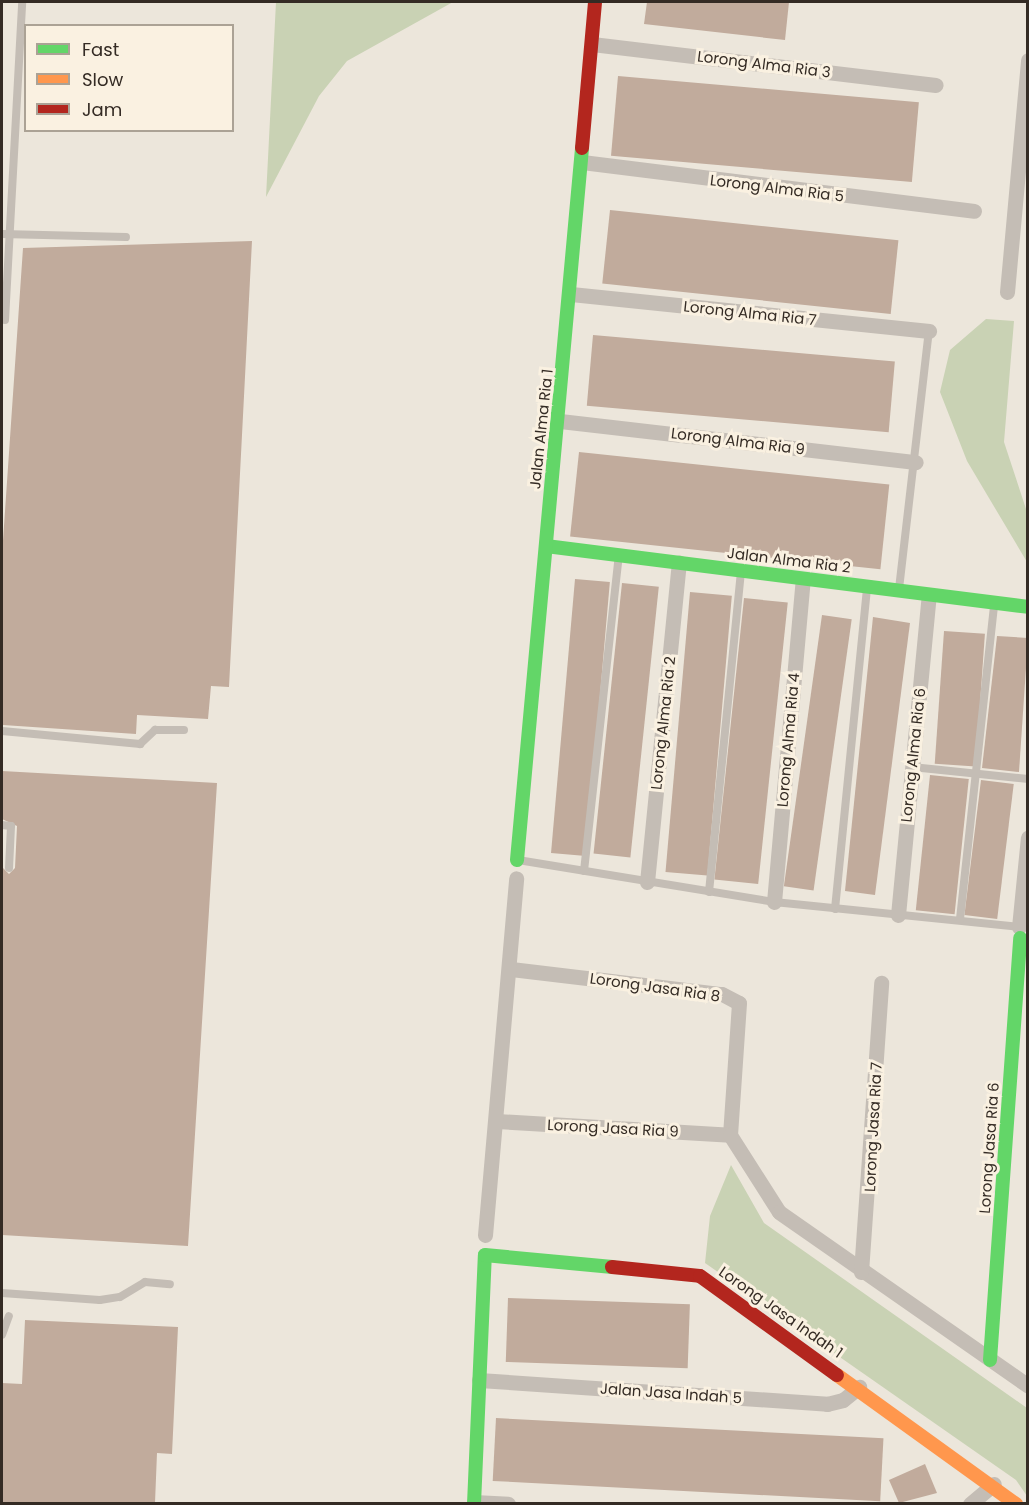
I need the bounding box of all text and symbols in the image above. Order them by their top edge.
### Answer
legend [24,24,234,132]
text: Fast [82,37,119,62]
street label: Lorong Alma Ria 3 [696,47,832,81]
text: Slow [82,67,123,92]
text: Jam [82,97,122,122]
street label: Lorong Alma Ria 5 [709,171,845,205]
street label: Lorong Alma Ria 7 [683,297,817,329]
street label: Jalan Alma Ria 1 [526,368,556,490]
street label: Lorong Alma Ria 9 [670,424,806,458]
street label: Jalan Alma Ria 2 [726,543,852,577]
street label: Lorong Alma Ria 2 [647,655,679,791]
street label: Lorong Alma Ria 4 [773,672,803,808]
street label: Lorong Alma Ria 6 [897,687,929,823]
street label: Lorong Jasa Ria 8 [589,969,721,1005]
street label: Lorong Jasa Ria 7 [861,1062,885,1192]
street label: Lorong Jasa Ria 6 [975,1082,1003,1214]
street label: Lorong Jasa Ria 9 [547,1116,679,1140]
street label: Lorong Jasa Indah 1 [716,1262,846,1362]
street label: Jalan Jasa Indah 5 [599,1379,743,1407]

